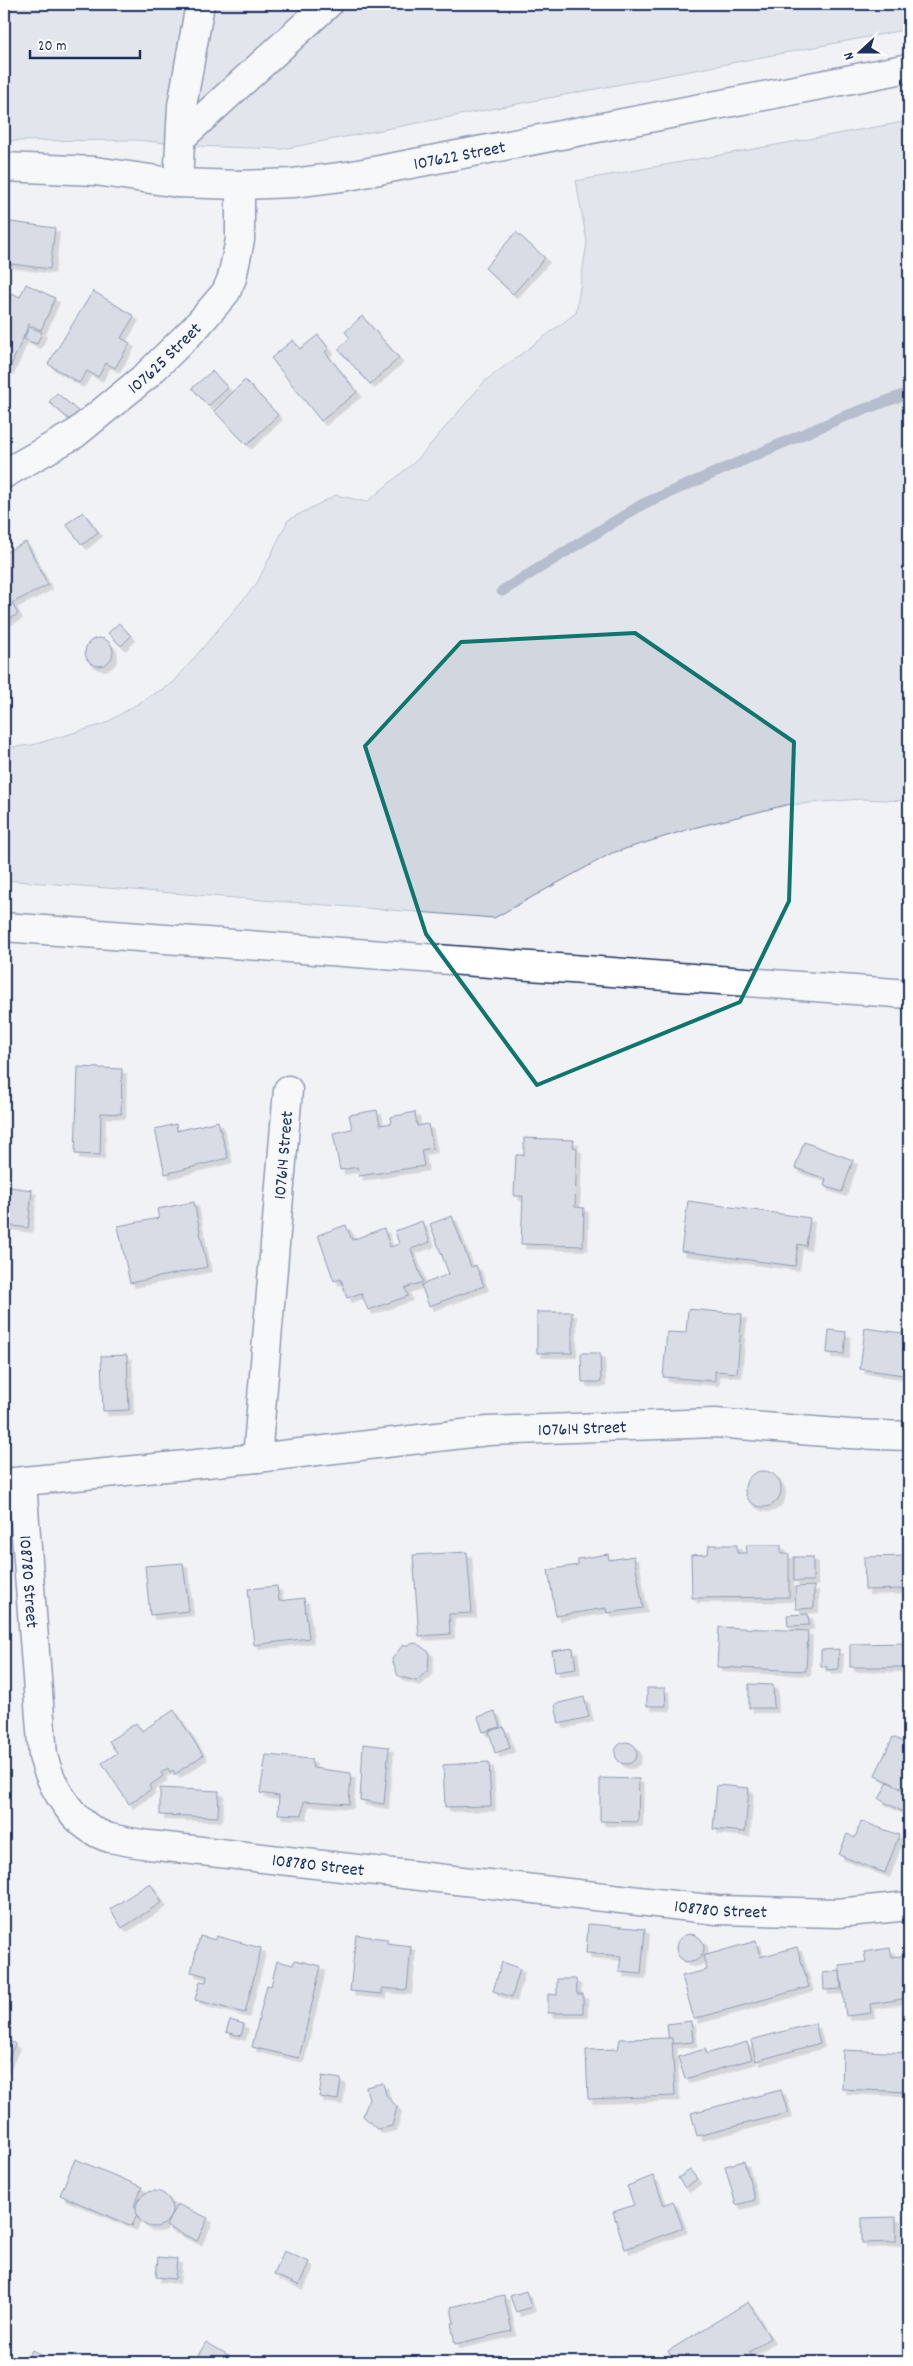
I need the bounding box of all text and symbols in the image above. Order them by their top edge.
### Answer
scale bar [30,28,140,60]
north arrow [836,28,886,78]
text: 20 m [38,36,66,58]
text: N [839,49,860,63]
street label: 107622 Street [412,136,508,178]
street label: 107625 Street [123,318,209,401]
street label: 107614 Street [269,1110,301,1201]
street label: 107614 Street [537,1416,627,1444]
street label: 108780 Street [11,1535,43,1629]
street label: 108780 Street [270,1849,366,1885]
street label: 108780 Street [673,1895,768,1926]

